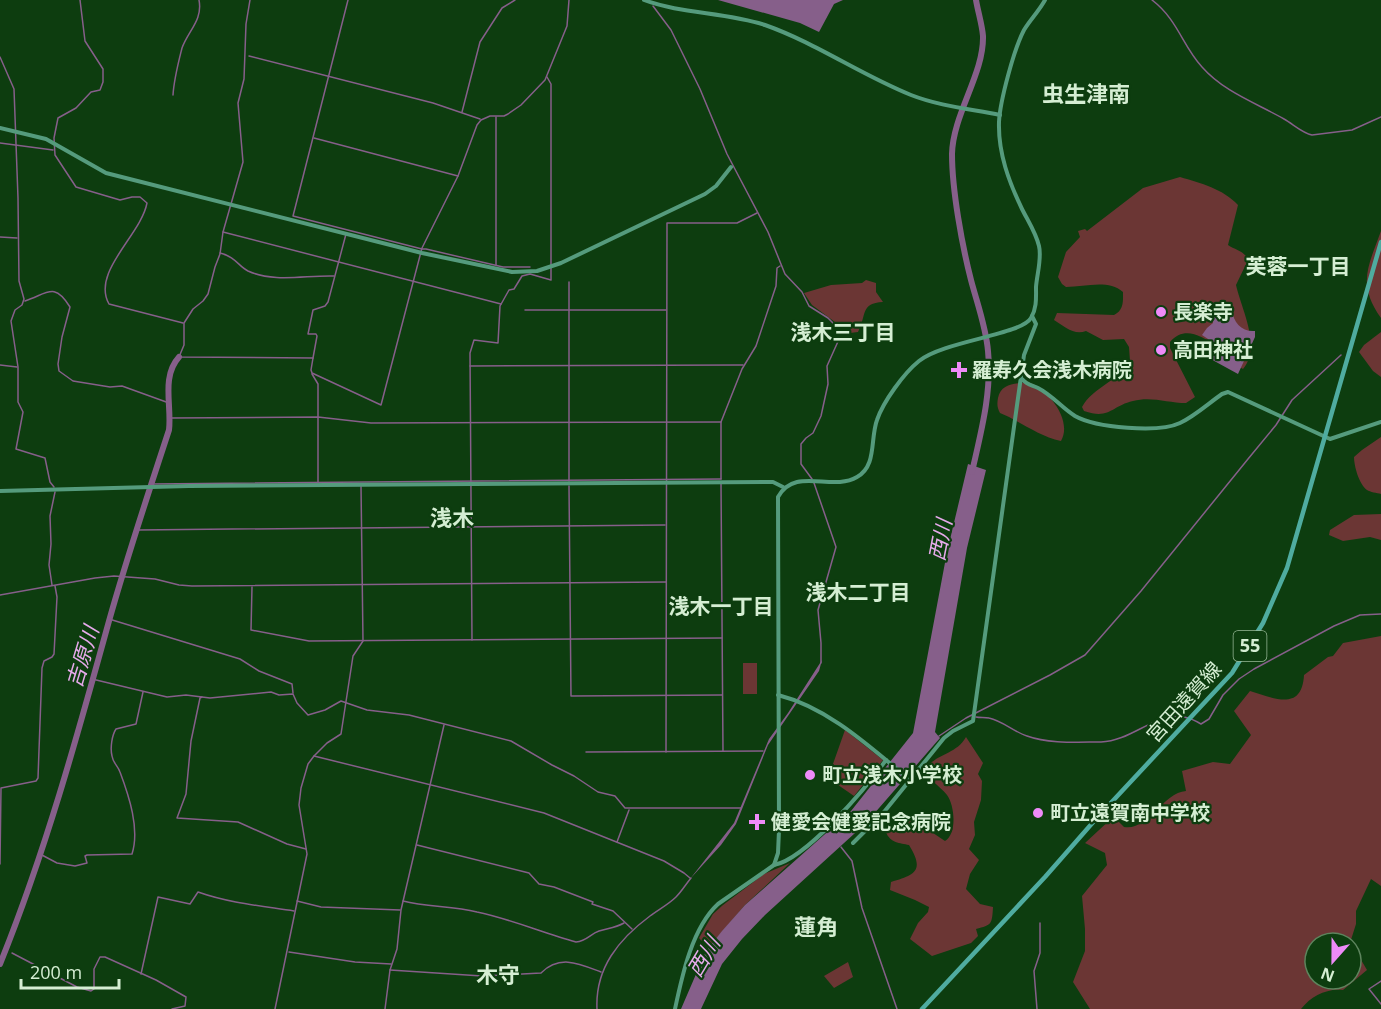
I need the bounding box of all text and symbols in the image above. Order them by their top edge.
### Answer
district label: 虫生津南 [1042,78,1130,108]
district label: 芙蓉一丁目 [1246,252,1351,280]
place label: 長楽寺 [1173,298,1233,325]
marker: 長楽寺 [1154,305,1168,319]
district label: 浅木三丁目 [791,318,896,346]
place label: 高田神社 [1173,336,1253,363]
marker: 高田神社 [1154,343,1168,357]
place label: 羅寿久会浅木病院 [972,356,1132,383]
marker: 羅寿久会浅木病院 [950,361,968,379]
district label: 浅木 [430,502,474,532]
water label: 西川 [922,515,958,563]
district label: 浅木二丁目 [806,578,911,606]
district label: 浅木一丁目 [669,592,774,620]
water label: 吉原川 [59,621,105,691]
road number: 55 [1234,631,1266,661]
street label: 宮田遠賀線 [1140,655,1227,748]
place label: 町立浅木小学校 [822,761,962,788]
marker: 町立浅木小学校 [803,768,817,782]
place label: 町立遠賀南中学校 [1050,799,1210,826]
marker: 町立遠賀南中学校 [1031,806,1045,820]
place label: 健愛会健愛記念病院 [771,808,951,835]
marker: 健愛会健愛記念病院 [748,813,766,831]
district label: 蓮角 [794,911,838,941]
water label: 西川 [680,930,727,982]
north arrow [1303,931,1363,991]
scale bar [21,952,118,990]
district label: 木守 [476,959,520,989]
text: 200 m [30,960,82,984]
text: N [1318,962,1338,988]

